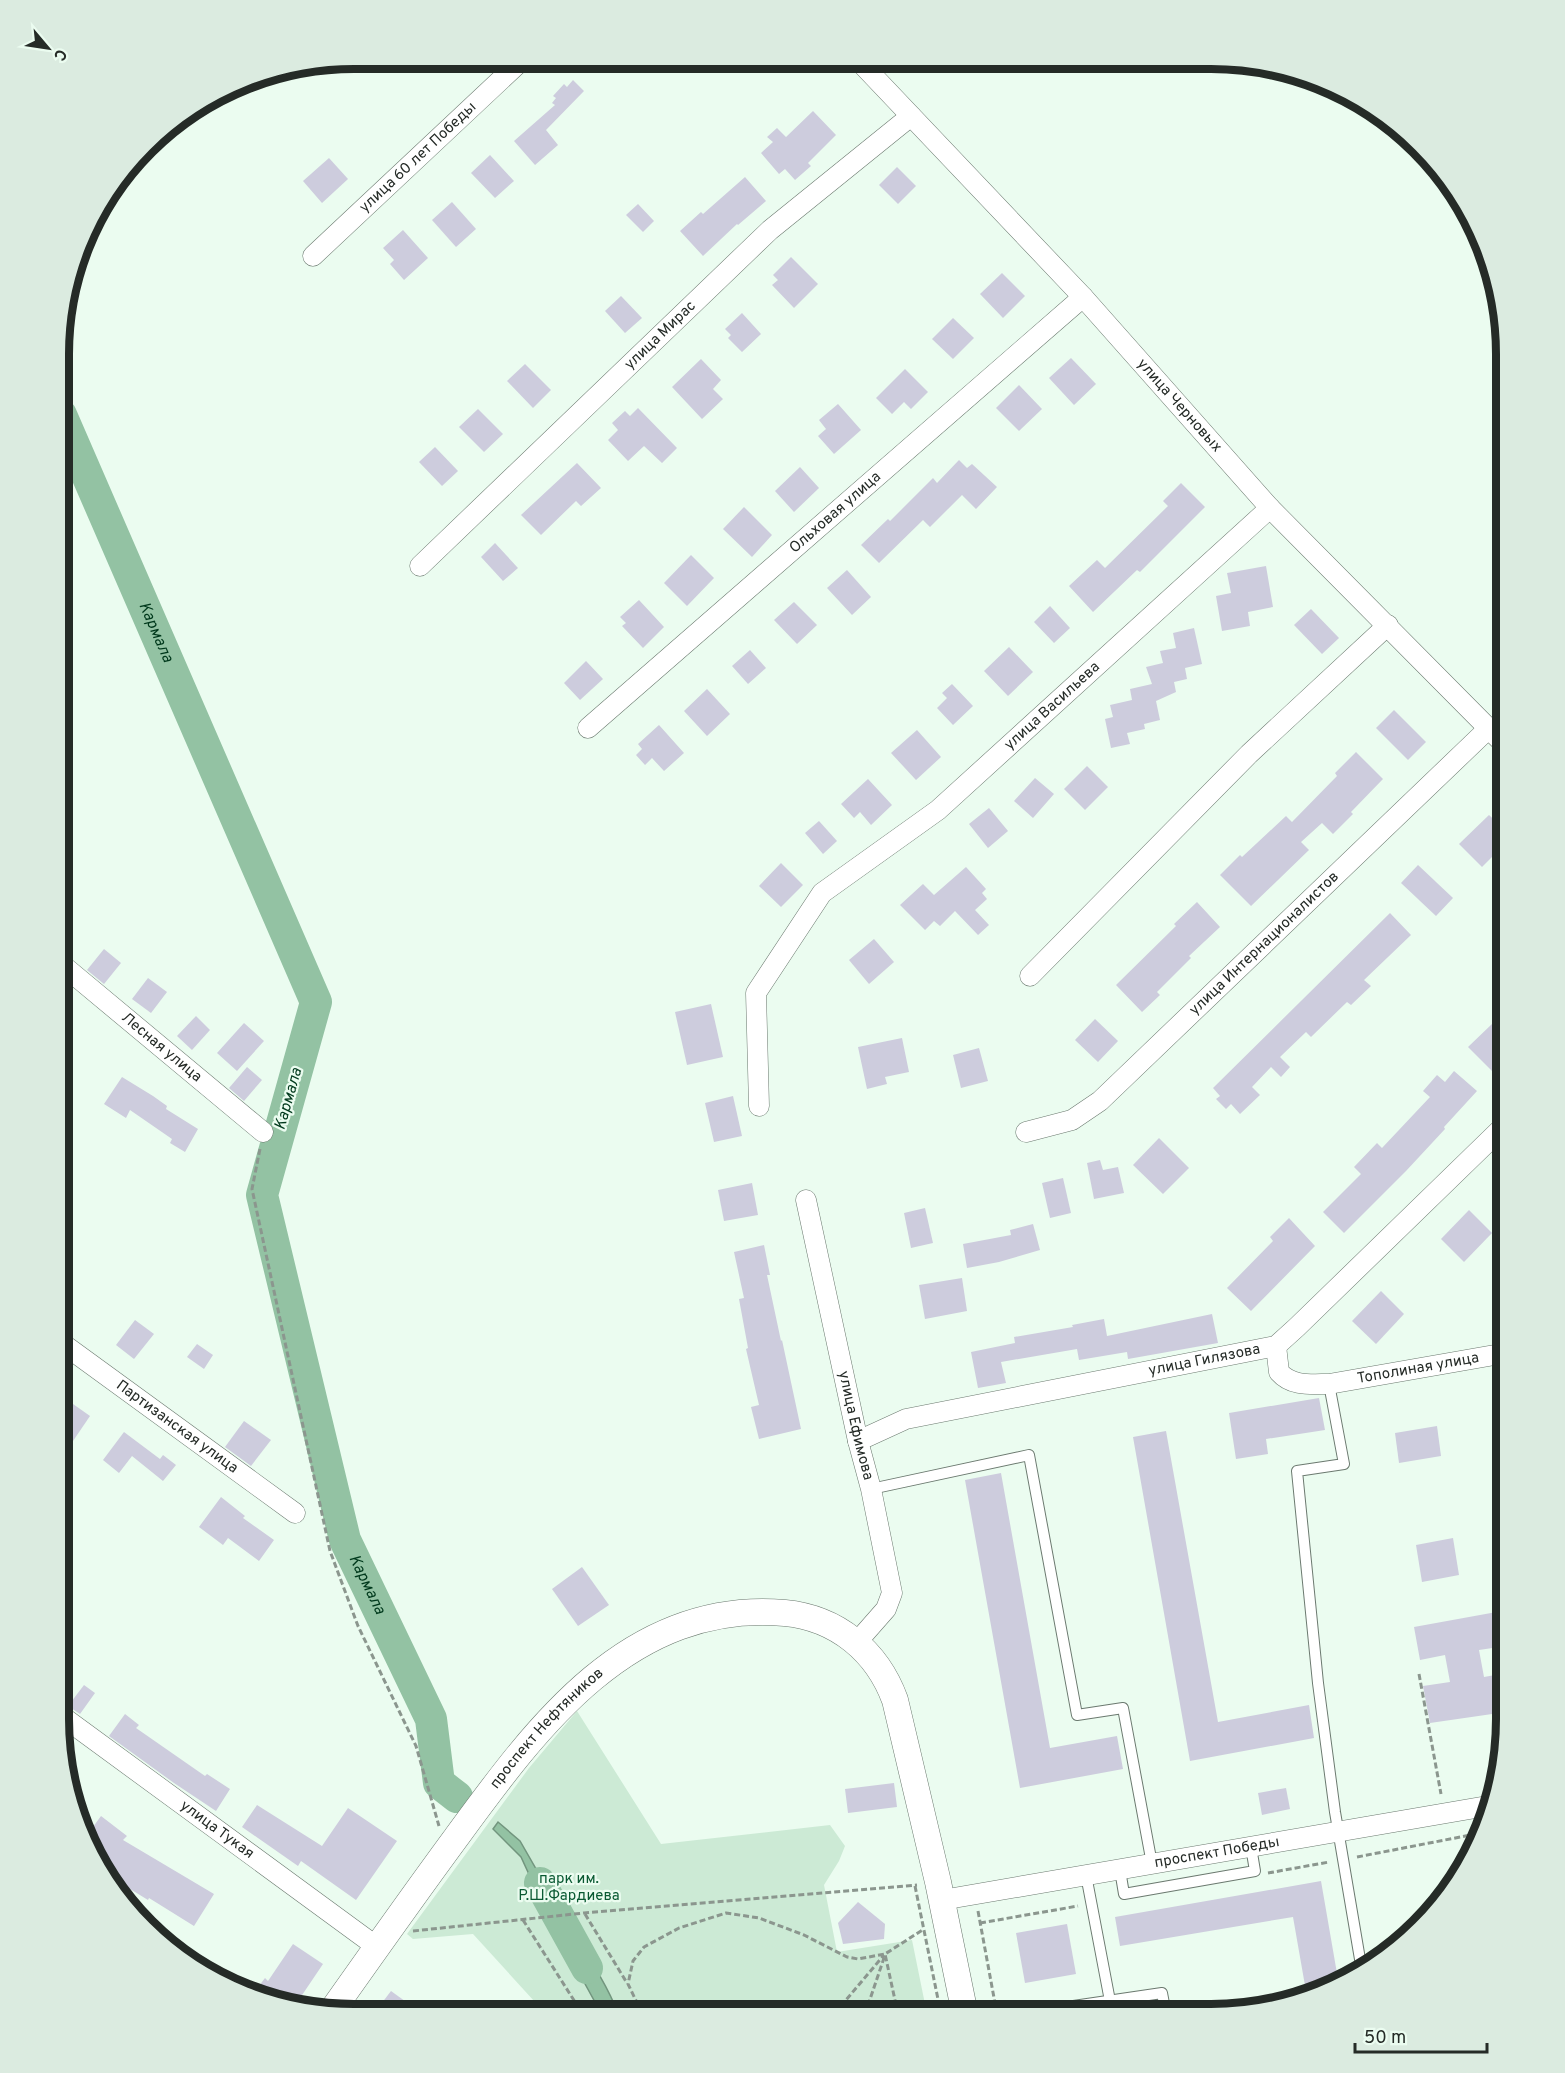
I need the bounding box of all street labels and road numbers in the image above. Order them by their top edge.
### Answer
street label: улица 60 лет Победы [355,98,481,217]
street label: улица Мирас [621,297,700,374]
street label: улица Черновых [1133,355,1226,457]
street label: Ольховая улица [786,468,885,558]
street label: улица Васильева [1000,658,1104,754]
street label: улица Интернационалистов [1185,867,1343,1020]
street label: Лесная улица [117,1008,206,1087]
street label: улица Гилязова [1147,1340,1262,1380]
street label: Тополиная улица [1356,1348,1481,1388]
street label: улица Ефимова [834,1369,878,1482]
street label: Партизанская улица [112,1376,242,1478]
street label: проспект Нефтяников [486,1664,608,1793]
street label: улица Тукая [176,1796,258,1863]
street label: проспект Победы [1153,1832,1281,1873]

